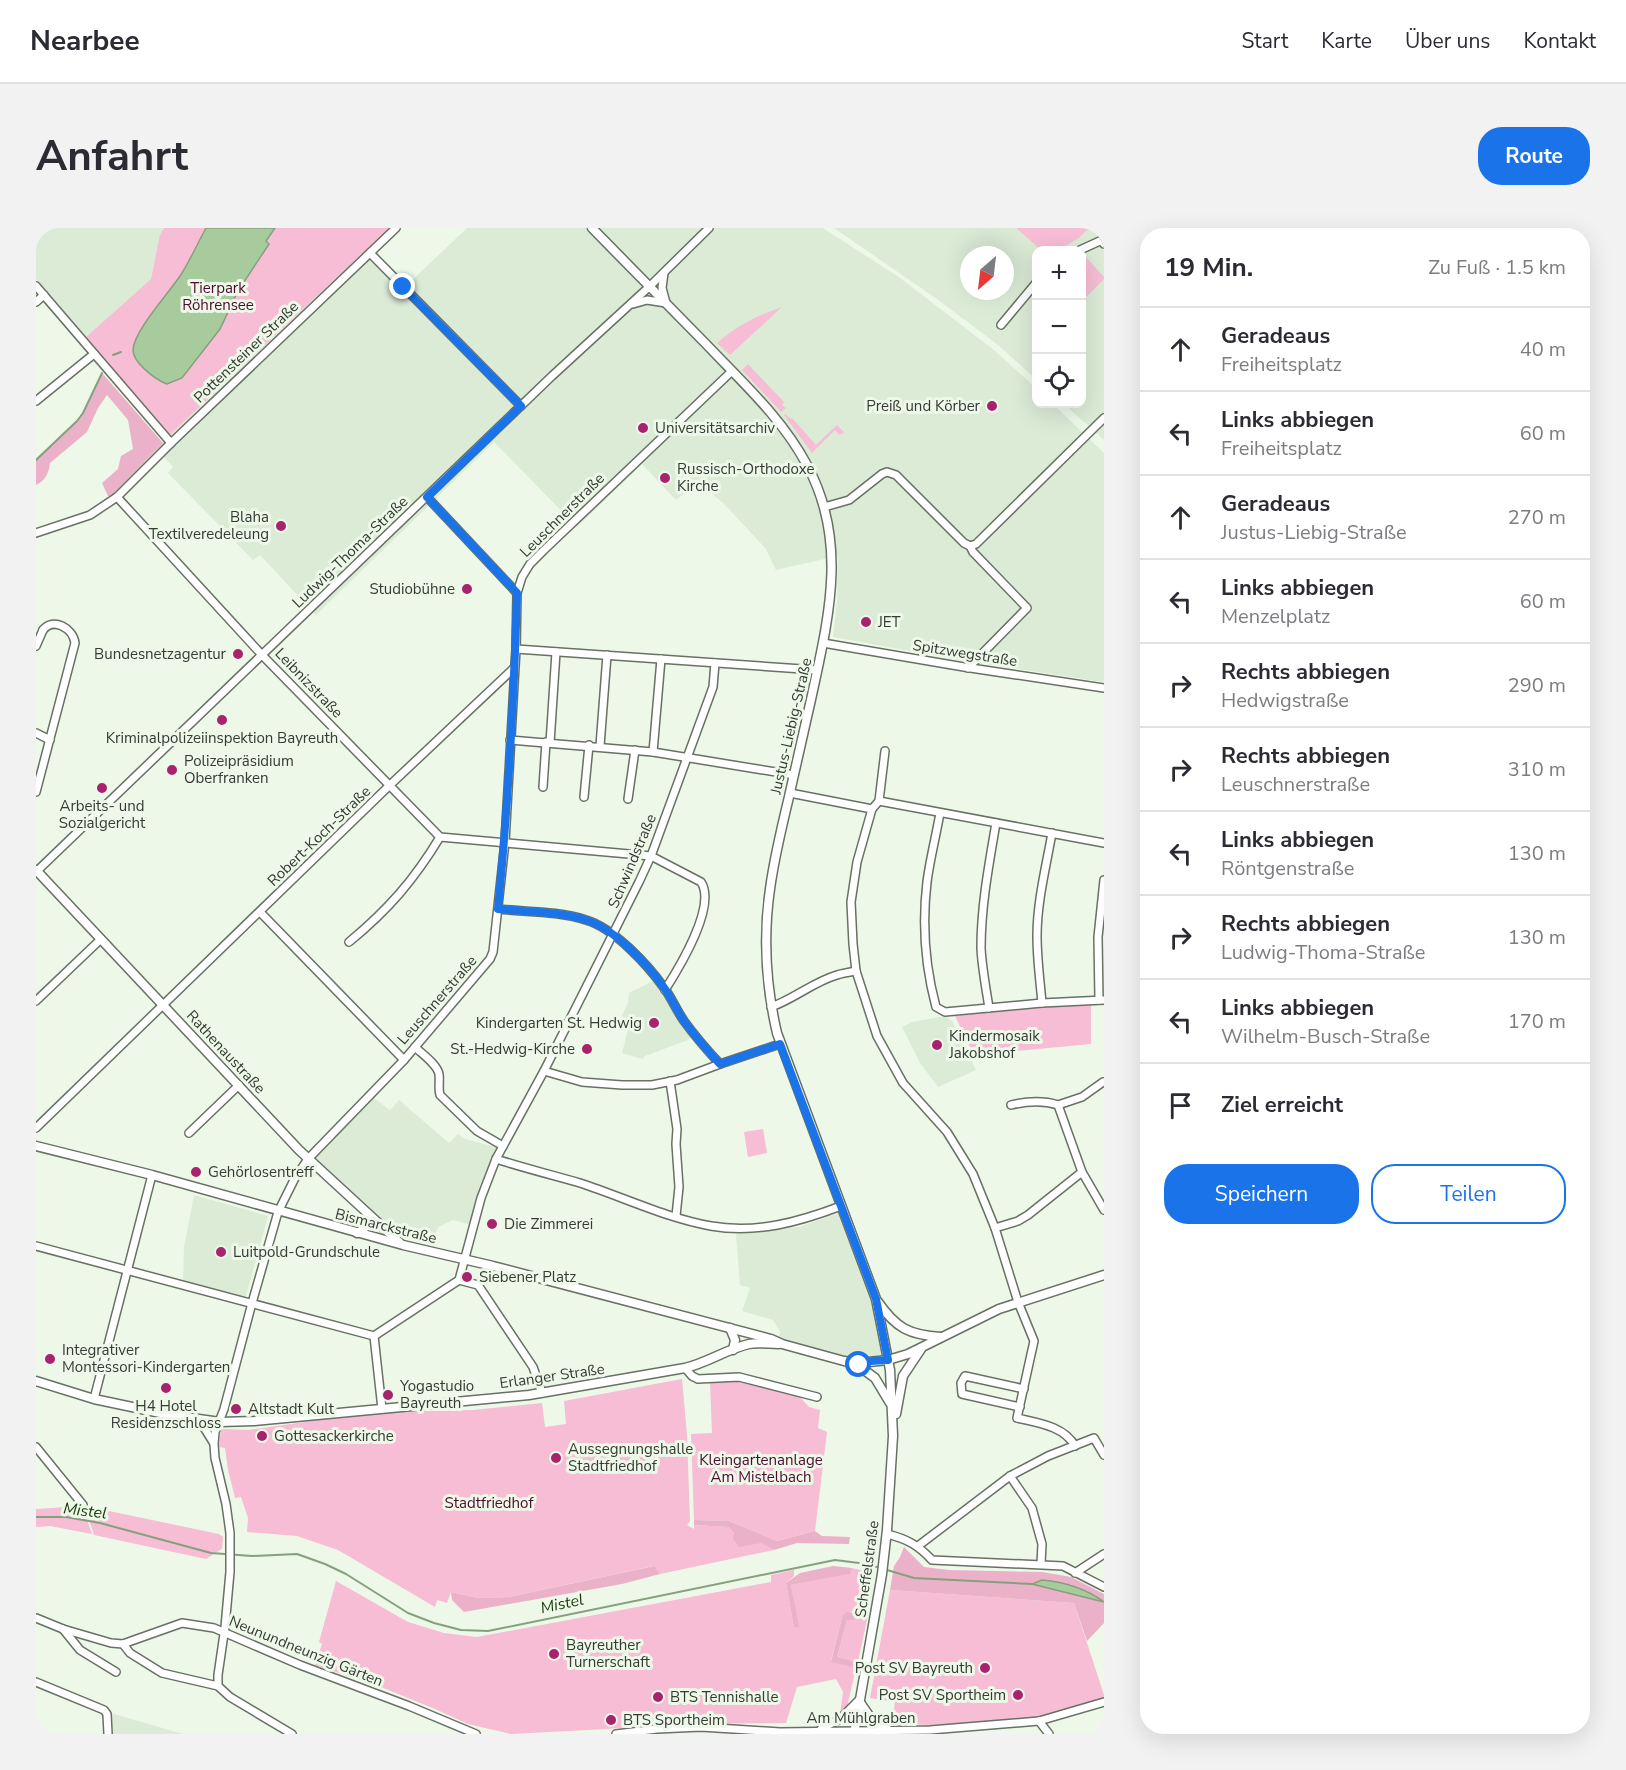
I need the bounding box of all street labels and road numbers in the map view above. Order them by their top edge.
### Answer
street label: Pottensteiner Straße [189,297,303,407]
street label: Leuschnerstraße [515,468,609,562]
street label: Ludwig-Thoma-Straße [288,492,412,612]
street label: Spitzwegstraße [911,635,1019,671]
street label: Leibnizstraße [271,644,347,722]
street label: Justus-Liebig-Straße [765,656,816,797]
street label: Robert-Koch-Straße [263,782,375,890]
street label: Schwindstraße [603,811,661,911]
street label: Leuschnerstraße [393,951,481,1049]
street label: Rathenaustraße [182,1006,270,1098]
street label: Bismarckstraße [333,1204,439,1248]
street label: Erlanger Straße [498,1359,606,1393]
street label: Scheffelstraße [850,1519,884,1619]
street label: Neunundneunzig Gärten [226,1611,386,1691]
street label: Am Mühlgraben [806,1708,916,1728]

